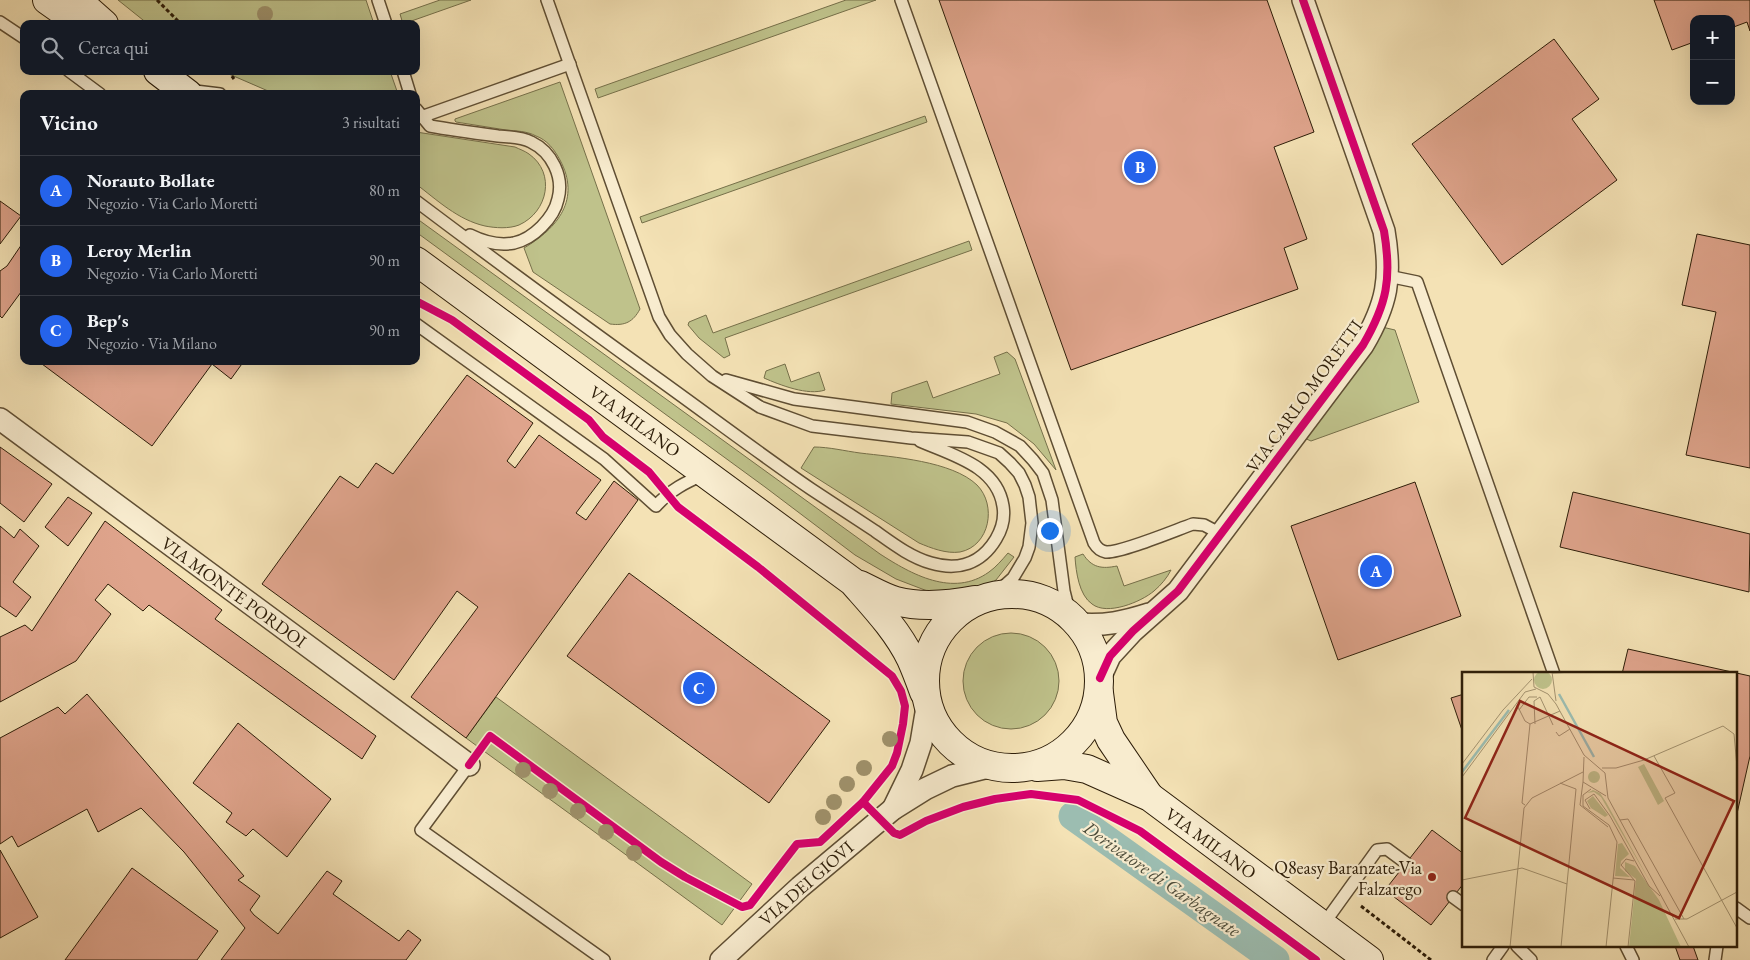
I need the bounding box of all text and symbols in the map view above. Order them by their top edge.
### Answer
map controls [1690,15,1735,105]
button: + [1690,15,1735,60]
search box [20,20,420,75]
icon: search [38,34,66,62]
text: Cerca qui [78,35,149,60]
button: − [1690,60,1735,105]
text: Vicino [40,109,98,136]
text: 3 risultati [342,112,400,133]
pin: B [1124,148,1156,186]
text: Norauto Bollate [87,168,215,193]
text: A [50,180,62,201]
text: 80 m [369,180,400,201]
text: Negozio · Via Carlo Moretti [87,193,258,214]
text: Leroy Merlin [87,238,192,263]
text: B [51,250,61,271]
text: 90 m [369,250,400,271]
text: Negozio · Via Carlo Moretti [87,263,258,284]
text: Bep's [87,308,129,333]
street label: VIA CARLO MORETTI [1241,315,1367,477]
text: C [50,320,62,341]
text: 90 m [369,320,400,341]
text: Negozio · Via Milano [87,333,217,354]
street label: VIA MILANO [585,380,685,462]
your location [1037,518,1063,544]
street label: VIA MONTE PORDOI [157,531,311,653]
pin: A [1360,552,1392,590]
pin: C [683,669,715,707]
inset map [1462,672,1738,948]
street label: VIA MILANO [1161,802,1261,884]
water label: Derivatore di Garbagnate [1078,815,1246,943]
street label: VIA DEI GIOVI [754,836,858,930]
place label: Q8easy Baranzate-Via Falzarego [1274,856,1423,900]
marker: Q8easy Baranzate-Via Falzarego [1426,871,1438,883]

